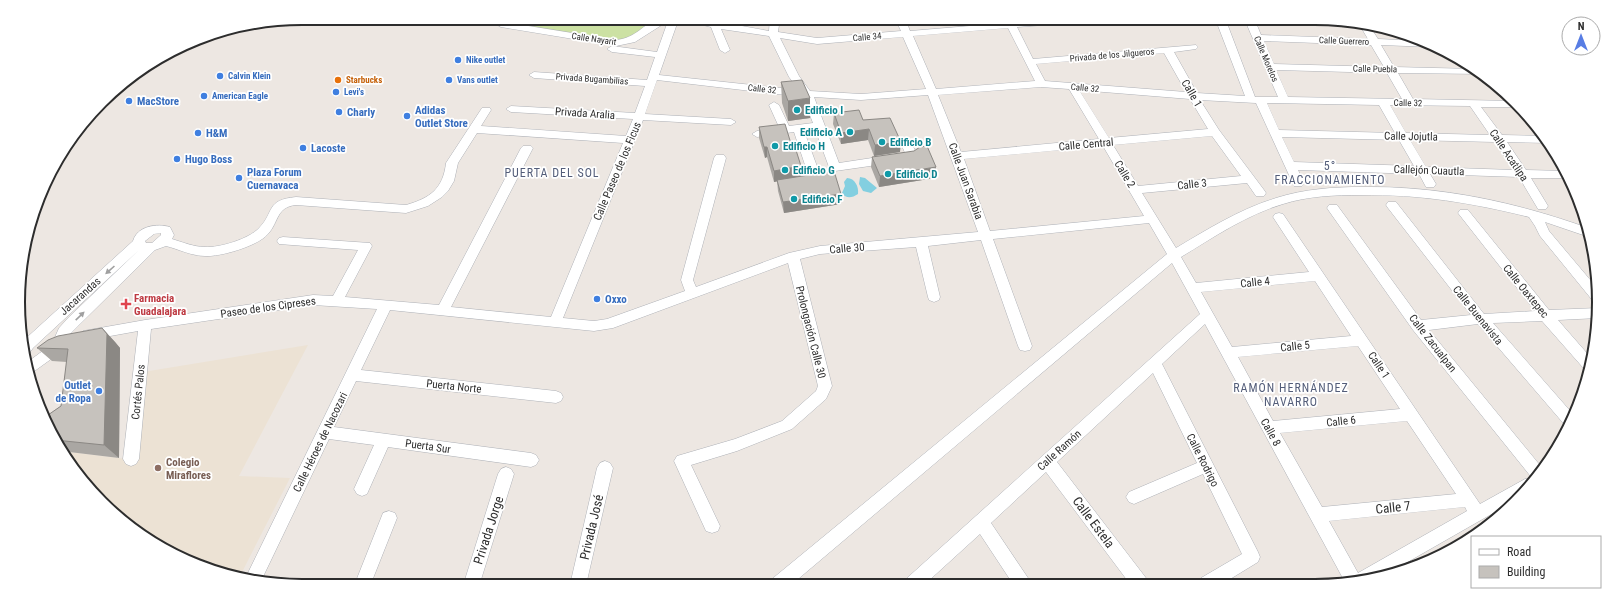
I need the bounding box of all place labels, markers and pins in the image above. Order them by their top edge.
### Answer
marker: Nike outlet [453,55,463,65]
place label: Nike outlet [466,55,506,65]
marker: Calvin Klein [215,71,225,81]
place label: Calvin Klein [228,71,271,81]
marker: Starbucks [333,75,343,85]
place label: Starbucks [346,75,382,85]
marker: Vans outlet [444,75,454,85]
place label: Vans outlet [457,75,498,85]
marker: Levi's [331,87,341,97]
place label: Levi's [344,87,364,97]
marker: American Eagle [199,91,209,101]
place label: American Eagle [212,91,269,101]
place label: MacStore [137,95,179,108]
marker: MacStore [124,96,134,106]
place label: Adidas Outlet Store [415,104,468,130]
place label: Edificio I [805,104,843,117]
marker: Edificio I [792,105,802,115]
place label: Charly [347,106,375,119]
marker: Charly [334,107,344,117]
marker: Adidas Outlet Store [402,111,412,121]
place label: Edificio A [800,126,842,139]
place label: H&M [206,127,227,140]
marker: Edificio A [845,127,855,137]
marker: H&M [193,128,203,138]
place label: Edificio B [890,136,932,149]
marker: Edificio B [877,137,887,147]
place label: Edificio H [783,140,825,153]
marker: Edificio H [770,141,780,151]
place label: Lacoste [311,142,346,155]
marker: Lacoste [298,143,308,153]
place label: Hugo Boss [185,153,232,166]
marker: Hugo Boss [172,154,182,164]
place label: Edificio G [793,164,835,177]
marker: Edificio G [780,165,790,175]
place label: Plaza Forum Cuernavaca [247,166,302,192]
place label: Edificio D [896,168,938,181]
marker: Edificio D [883,169,893,179]
marker: Plaza Forum Cuernavaca [234,173,244,183]
place label: Edificio F [802,193,843,206]
marker: Edificio F [789,194,799,204]
place label: Farmacia Guadalajara [134,292,186,318]
place label: Oxxo [605,293,627,306]
marker: Oxxo [592,294,602,304]
marker: Farmacia Guadalajara [121,299,131,309]
place label: Outlet de Ropa [56,379,92,405]
marker: Outlet de Ropa [94,386,104,396]
place label: Colegio Miraflores [166,456,211,482]
marker: Colegio Miraflores [153,463,163,473]

